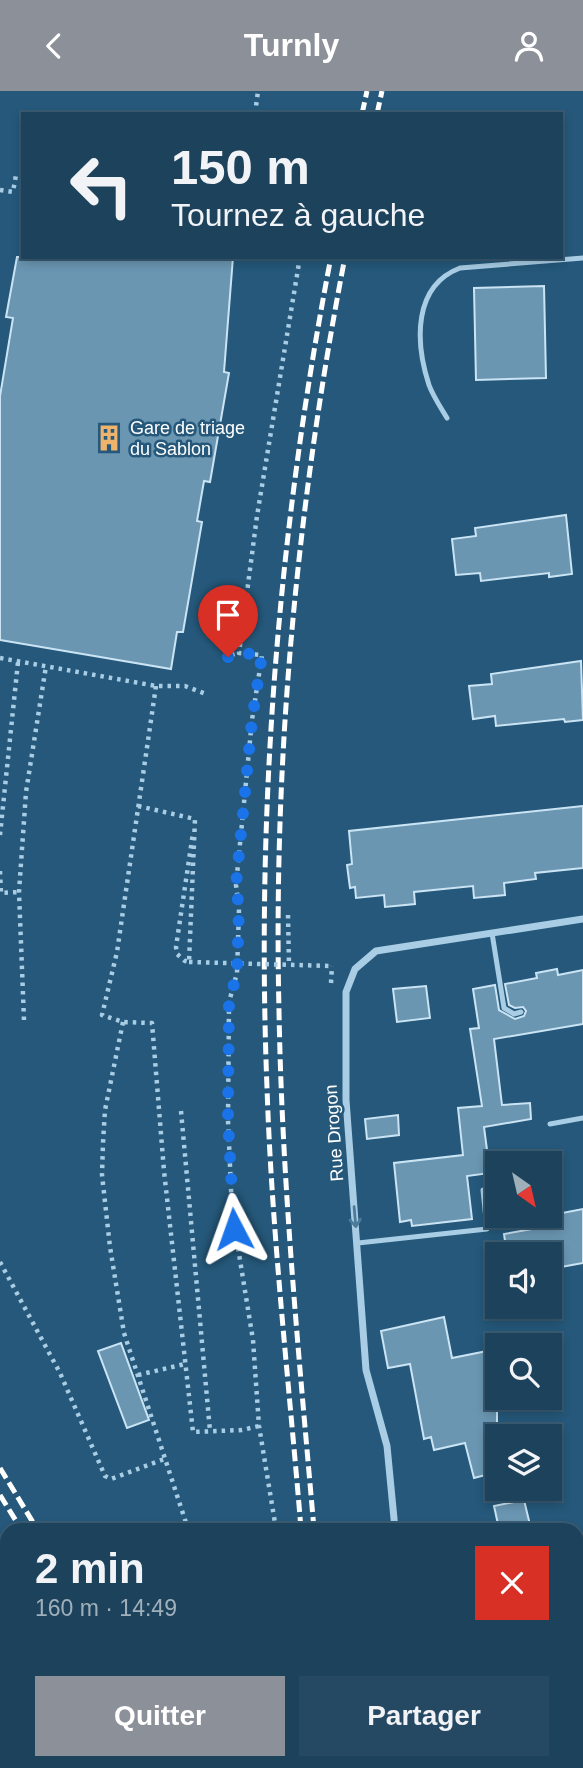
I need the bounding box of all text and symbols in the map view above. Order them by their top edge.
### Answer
icon: back [35,27,73,65]
text: Turnly [244,27,339,63]
icon: person [510,27,548,65]
icon: left [56,140,147,231]
text: 150 m [171,140,310,194]
text: Tournez à gauche [171,197,425,233]
place label: Gare de triage du Sablon [130,418,245,459]
building icon: Gare de triage du Sablon [94,423,124,453]
pin [198,585,258,657]
icon: arrive [209,596,247,634]
street label: Rue Drogon [321,1084,347,1182]
north arrow [485,1151,562,1229]
map controls [485,1151,562,1501]
position arrow [197,1192,271,1266]
one-way arrow [349,1205,362,1228]
button: sound [485,1242,562,1319]
button: search [485,1333,562,1410]
button: layers [485,1424,562,1501]
text: 2 min [35,1545,145,1592]
button: close [475,1546,549,1620]
text: 160 m · 14:49 [35,1595,177,1621]
button: Quitter [35,1676,285,1756]
button: Partager [299,1676,549,1756]

